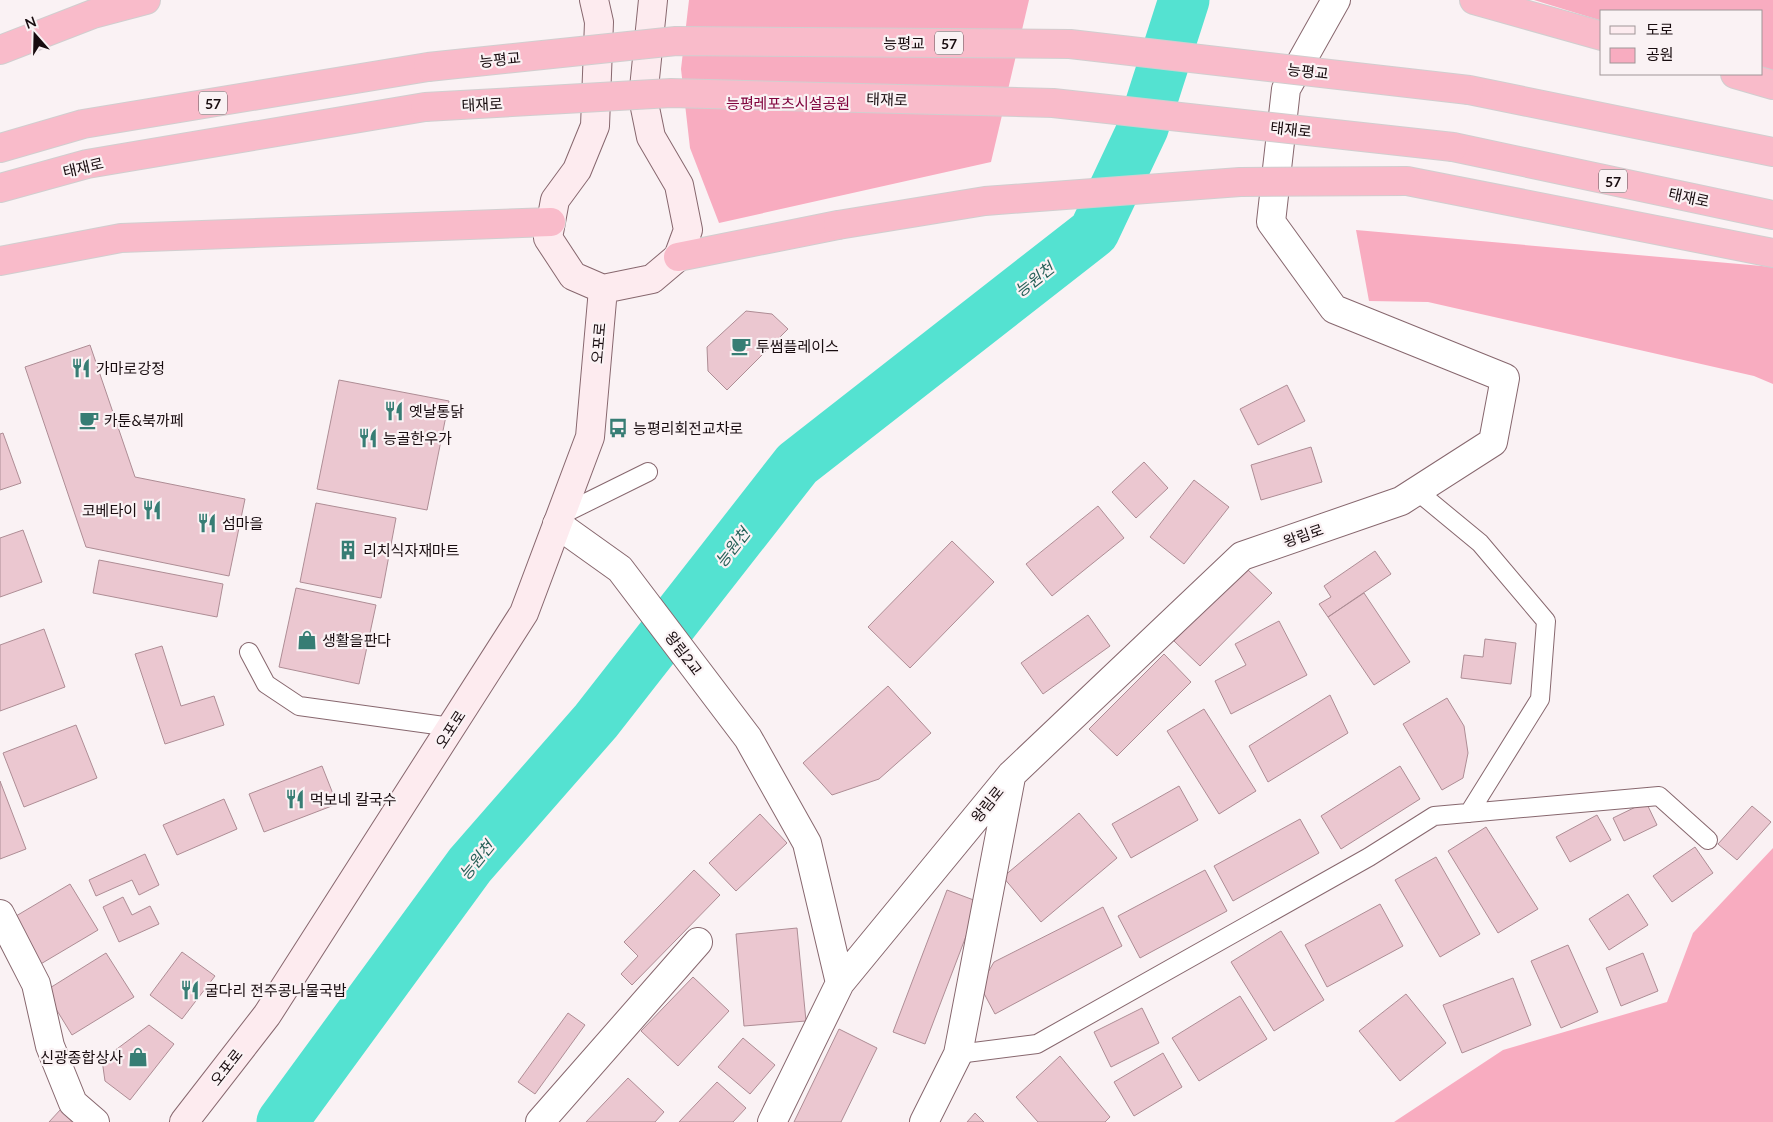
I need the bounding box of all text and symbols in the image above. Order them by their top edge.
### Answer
north arrow [10,10,60,60]
legend [1600,10,1763,75]
text: N [22,12,38,32]
text: 도로 [1646,20,1674,38]
road number: 57 [935,32,963,54]
street label: 능평교 [883,34,925,52]
text: 공원 [1646,45,1674,63]
street label: 능평교 [478,48,522,70]
street label: 능평교 [1286,60,1330,82]
street label: 태재로 [866,89,908,109]
road number: 57 [199,92,227,115]
street label: 태재로 [461,94,503,114]
park label: 능평레포츠시설공원 [726,94,850,112]
street label: 태재로 [1269,118,1313,140]
street label: 태재로 [61,154,105,180]
road number: 57 [1599,170,1627,192]
street label: 태재로 [1667,184,1711,210]
water label: 능원천 [1011,257,1059,300]
street label: 오포로 [587,322,609,364]
cafe icon: 투썸플레이스 [730,335,752,357]
place label: 투썸플레이스 [756,337,839,355]
restaurant icon: 가마로강정 [70,357,92,379]
place label: 가마로강정 [96,359,165,377]
restaurant icon: 옛날통닭 [383,400,405,422]
place label: 옛날통닭 [409,402,464,420]
cafe icon: 카툰&북까페 [78,409,100,431]
place label: 카툰&북까페 [104,411,184,429]
bus stop icon: 능평리회전교차로 [607,417,629,439]
place label: 능평리회전교차로 [633,419,743,437]
restaurant icon: 능골한우가 [357,427,379,449]
place label: 능골한우가 [383,429,452,447]
restaurant icon: 코베타이 [141,499,163,521]
place label: 코베타이 [82,501,137,519]
restaurant icon: 섬마을 [196,512,218,534]
place label: 섬마을 [222,514,263,532]
street label: 왕림로 [1280,520,1326,550]
water label: 능원천 [711,522,754,570]
building icon: 리치식자재마트 [337,539,359,561]
place label: 리치식자재마트 [363,541,460,559]
street label: 왕림2교 [662,628,706,678]
shop icon: 생활을판다 [296,629,318,651]
place label: 생활을판다 [322,631,391,649]
street label: 오포로 [431,707,469,751]
street label: 왕림로 [967,782,1007,826]
restaurant icon: 먹보네 칼국수 [284,788,306,810]
place label: 먹보네 칼국수 [310,790,397,808]
water label: 능원천 [455,835,499,883]
restaurant icon: 굴다리 전주콩나물국밥 [179,979,201,1001]
place label: 굴다리 전주콩나물국밥 [205,981,347,999]
street label: 오포로 [206,1045,246,1089]
shop icon: 신광종합상사 [127,1046,149,1068]
place label: 신광종합상사 [40,1048,123,1066]

